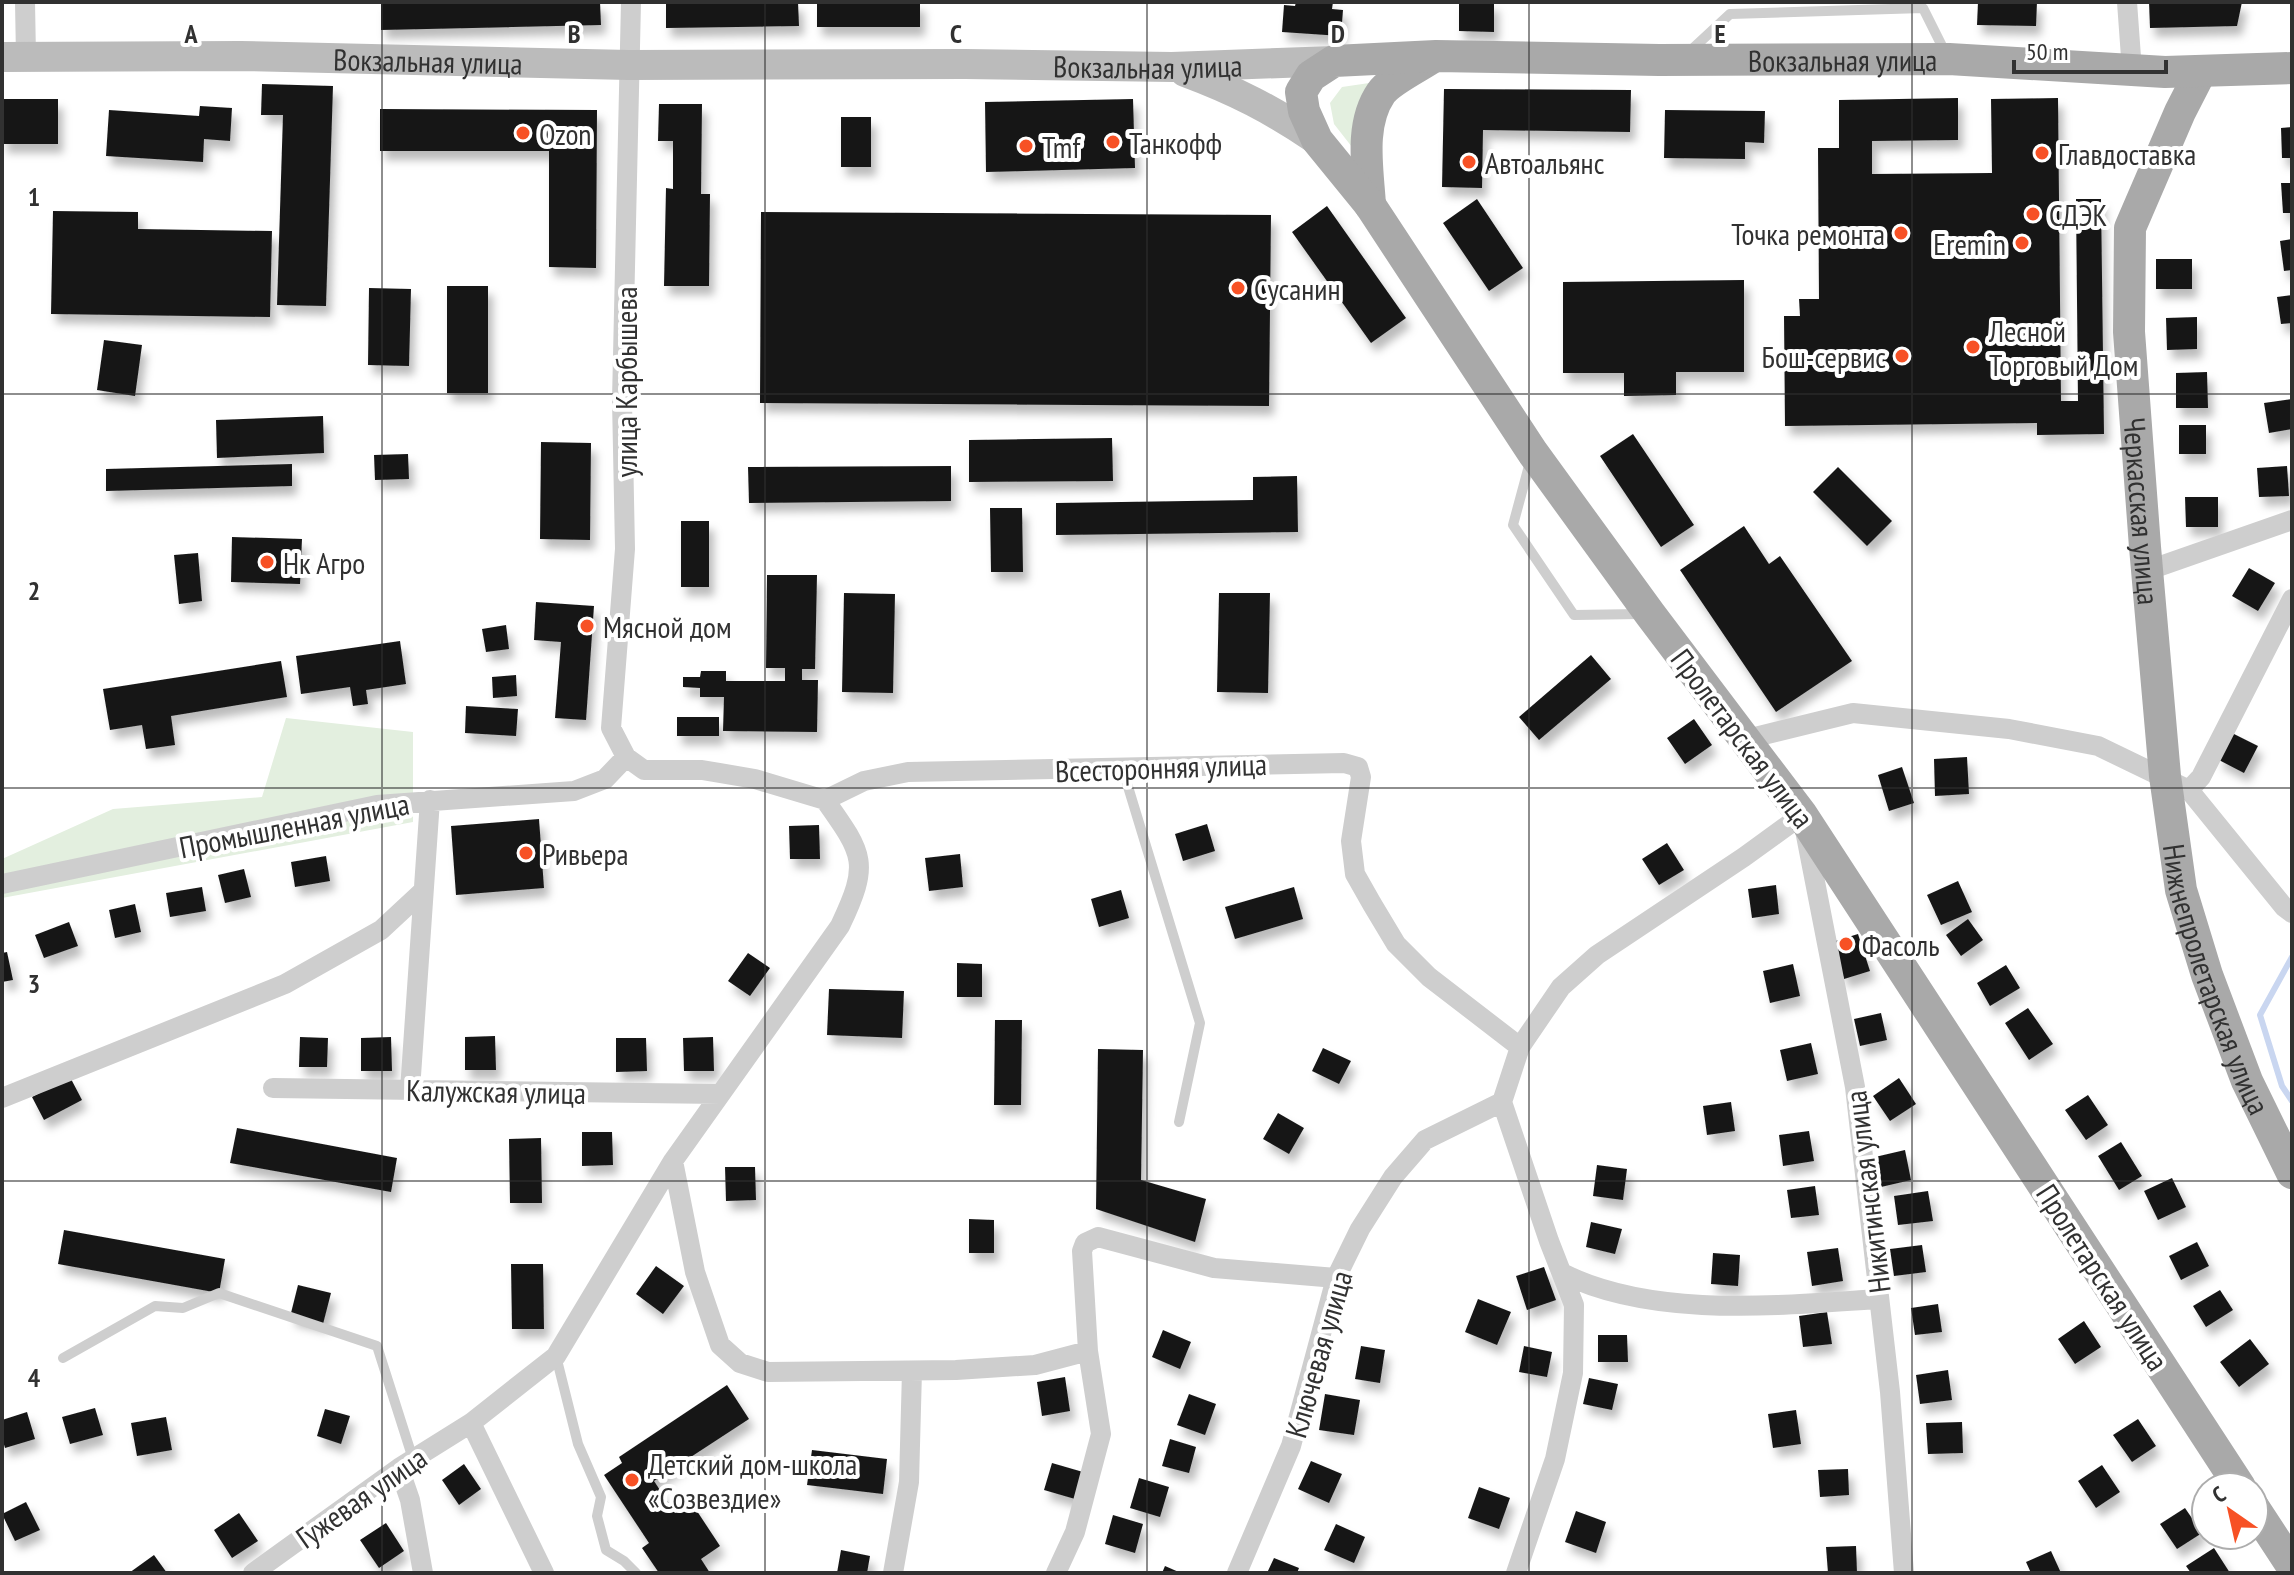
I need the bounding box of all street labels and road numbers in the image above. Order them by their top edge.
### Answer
street label: Вокзальная улица [333,39,523,82]
street label: Вокзальная улица [1748,40,1937,79]
street label: Вокзальная улица [1053,45,1243,87]
street label: улица Карбышева [606,286,645,478]
street label: Черкасская улица [2116,416,2169,606]
street label: Пролетарская улица [1663,641,1823,835]
street label: Всесторонняя улица [1054,744,1268,790]
street label: Промышленная улица [176,784,412,866]
street label: Нижнепролетарская улица [2155,841,2280,1120]
street label: Калужская улица [406,1070,586,1112]
street label: Никитинская улица [1835,1089,1899,1295]
street label: Пролетарская улица [2028,1176,2178,1378]
street label: Ключевая улица [1276,1266,1360,1442]
street label: Гужевая улица [288,1438,434,1556]

